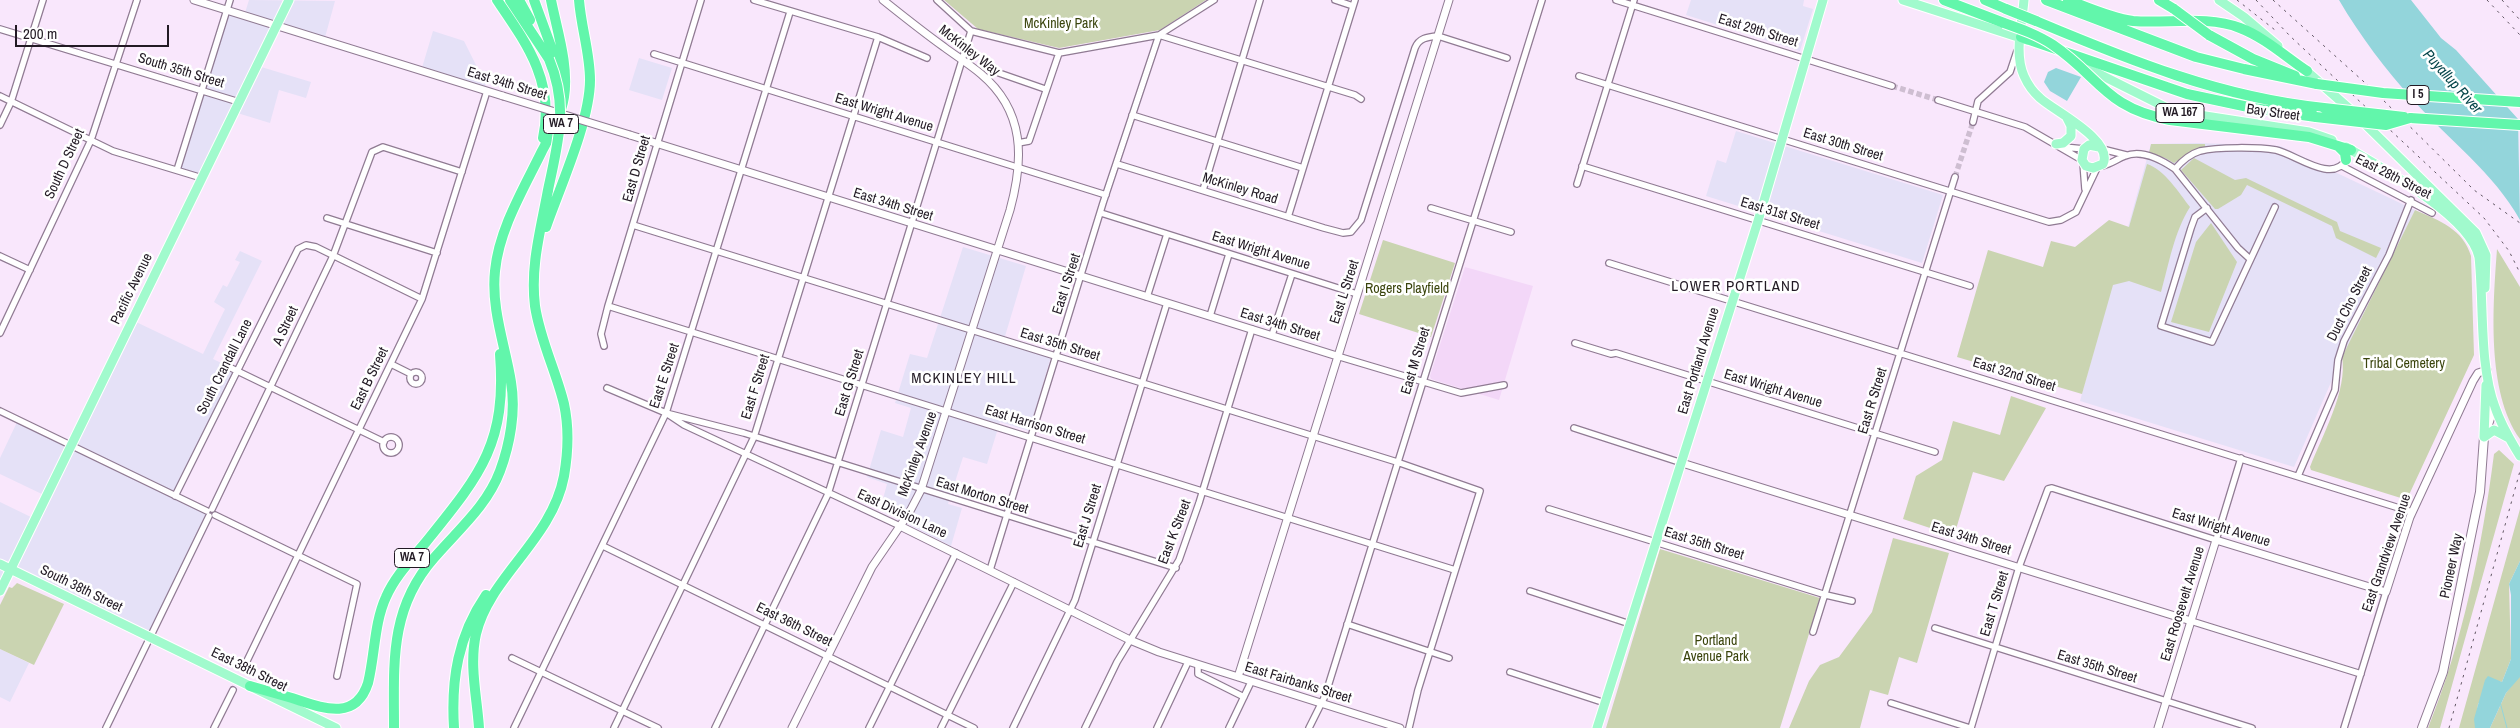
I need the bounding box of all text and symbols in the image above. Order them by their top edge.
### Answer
street label: East 29th Street [1716,11,1800,51]
scale bar [18,15,171,47]
park label: McKinley Park [1024,16,1098,32]
street label: McKinley Way [935,22,1003,80]
text: 200 m [23,23,57,44]
water label: Puyallup River [2419,46,2485,118]
street label: South 35th Street [136,50,226,92]
street label: East 34th Street [465,64,549,104]
road number: I 5 [2407,86,2429,104]
street label: East Wright Avenue [833,90,935,136]
street label: Bay Street [2245,101,2301,125]
road number: WA 167 [2156,104,2204,122]
road number: WA 7 [544,115,578,134]
street label: East 30th Street [1801,125,1885,165]
street label: South D Street [41,126,89,202]
street label: East D Street [620,134,654,204]
street label: East 28th Street [2353,151,2433,203]
street label: McKinley Road [1200,170,1280,208]
street label: East 34th Street [851,185,935,225]
street label: East 31st Street [1738,194,1822,234]
street label: East Wright Avenue [1210,228,1312,274]
street label: Pacific Avenue [108,251,156,327]
street label: East I Street [1049,251,1085,317]
street label: East L Street [1327,258,1363,326]
street label: Duct Cho Street [2324,264,2376,344]
district label: LOWER PORTLAND [1670,278,1802,296]
park label: Rogers Playfield [1365,281,1449,297]
street label: A Street [270,304,302,348]
street label: East 34th Street [1238,305,1322,345]
street label: East Portland Avenue [1675,306,1723,416]
street label: South Crandall Lane [194,317,256,417]
street label: East 35th Street [1018,325,1102,365]
street label: East M Street [1398,325,1434,397]
street label: East E Street [647,341,683,411]
street label: East B Street [348,345,392,413]
street label: East G Street [832,348,868,418]
street label: East F Street [738,353,774,421]
street label: East 32nd Street [1971,354,2057,396]
park label: Tribal Cemetery [2363,356,2445,372]
street label: East Wright Avenue [1722,366,1824,412]
street label: East R Street [1855,366,1891,436]
district label: MCKINLEY HILL [910,370,1018,388]
street label: East Harrison Street [983,402,1087,448]
street label: McKinley Avenue [895,409,941,499]
street label: East Morton Street [934,474,1030,518]
street label: East J Street [1070,482,1106,550]
street label: East Division Lane [854,486,950,542]
street label: East Grandview Avenue [2359,492,2415,614]
street label: East K Street [1155,497,1195,567]
street label: East Wright Avenue [2170,505,2272,551]
street label: East 34th Street [1929,519,2013,559]
street label: East 35th Street [1662,524,1746,564]
street label: Pioneer Way [2437,532,2467,600]
street label: East Roosevelt Avenue [2158,545,2208,663]
road number: WA 7 [394,548,430,568]
street label: South 38th Street [37,562,125,616]
street label: East T Street [1977,570,2013,638]
street label: East 36th Street [753,599,835,651]
park label: Portland Avenue Park [1683,633,1749,666]
street label: East 38th Street [208,644,290,696]
street label: East 35th Street [2055,647,2139,687]
street label: East Fairbanks Street [1243,659,1353,707]

